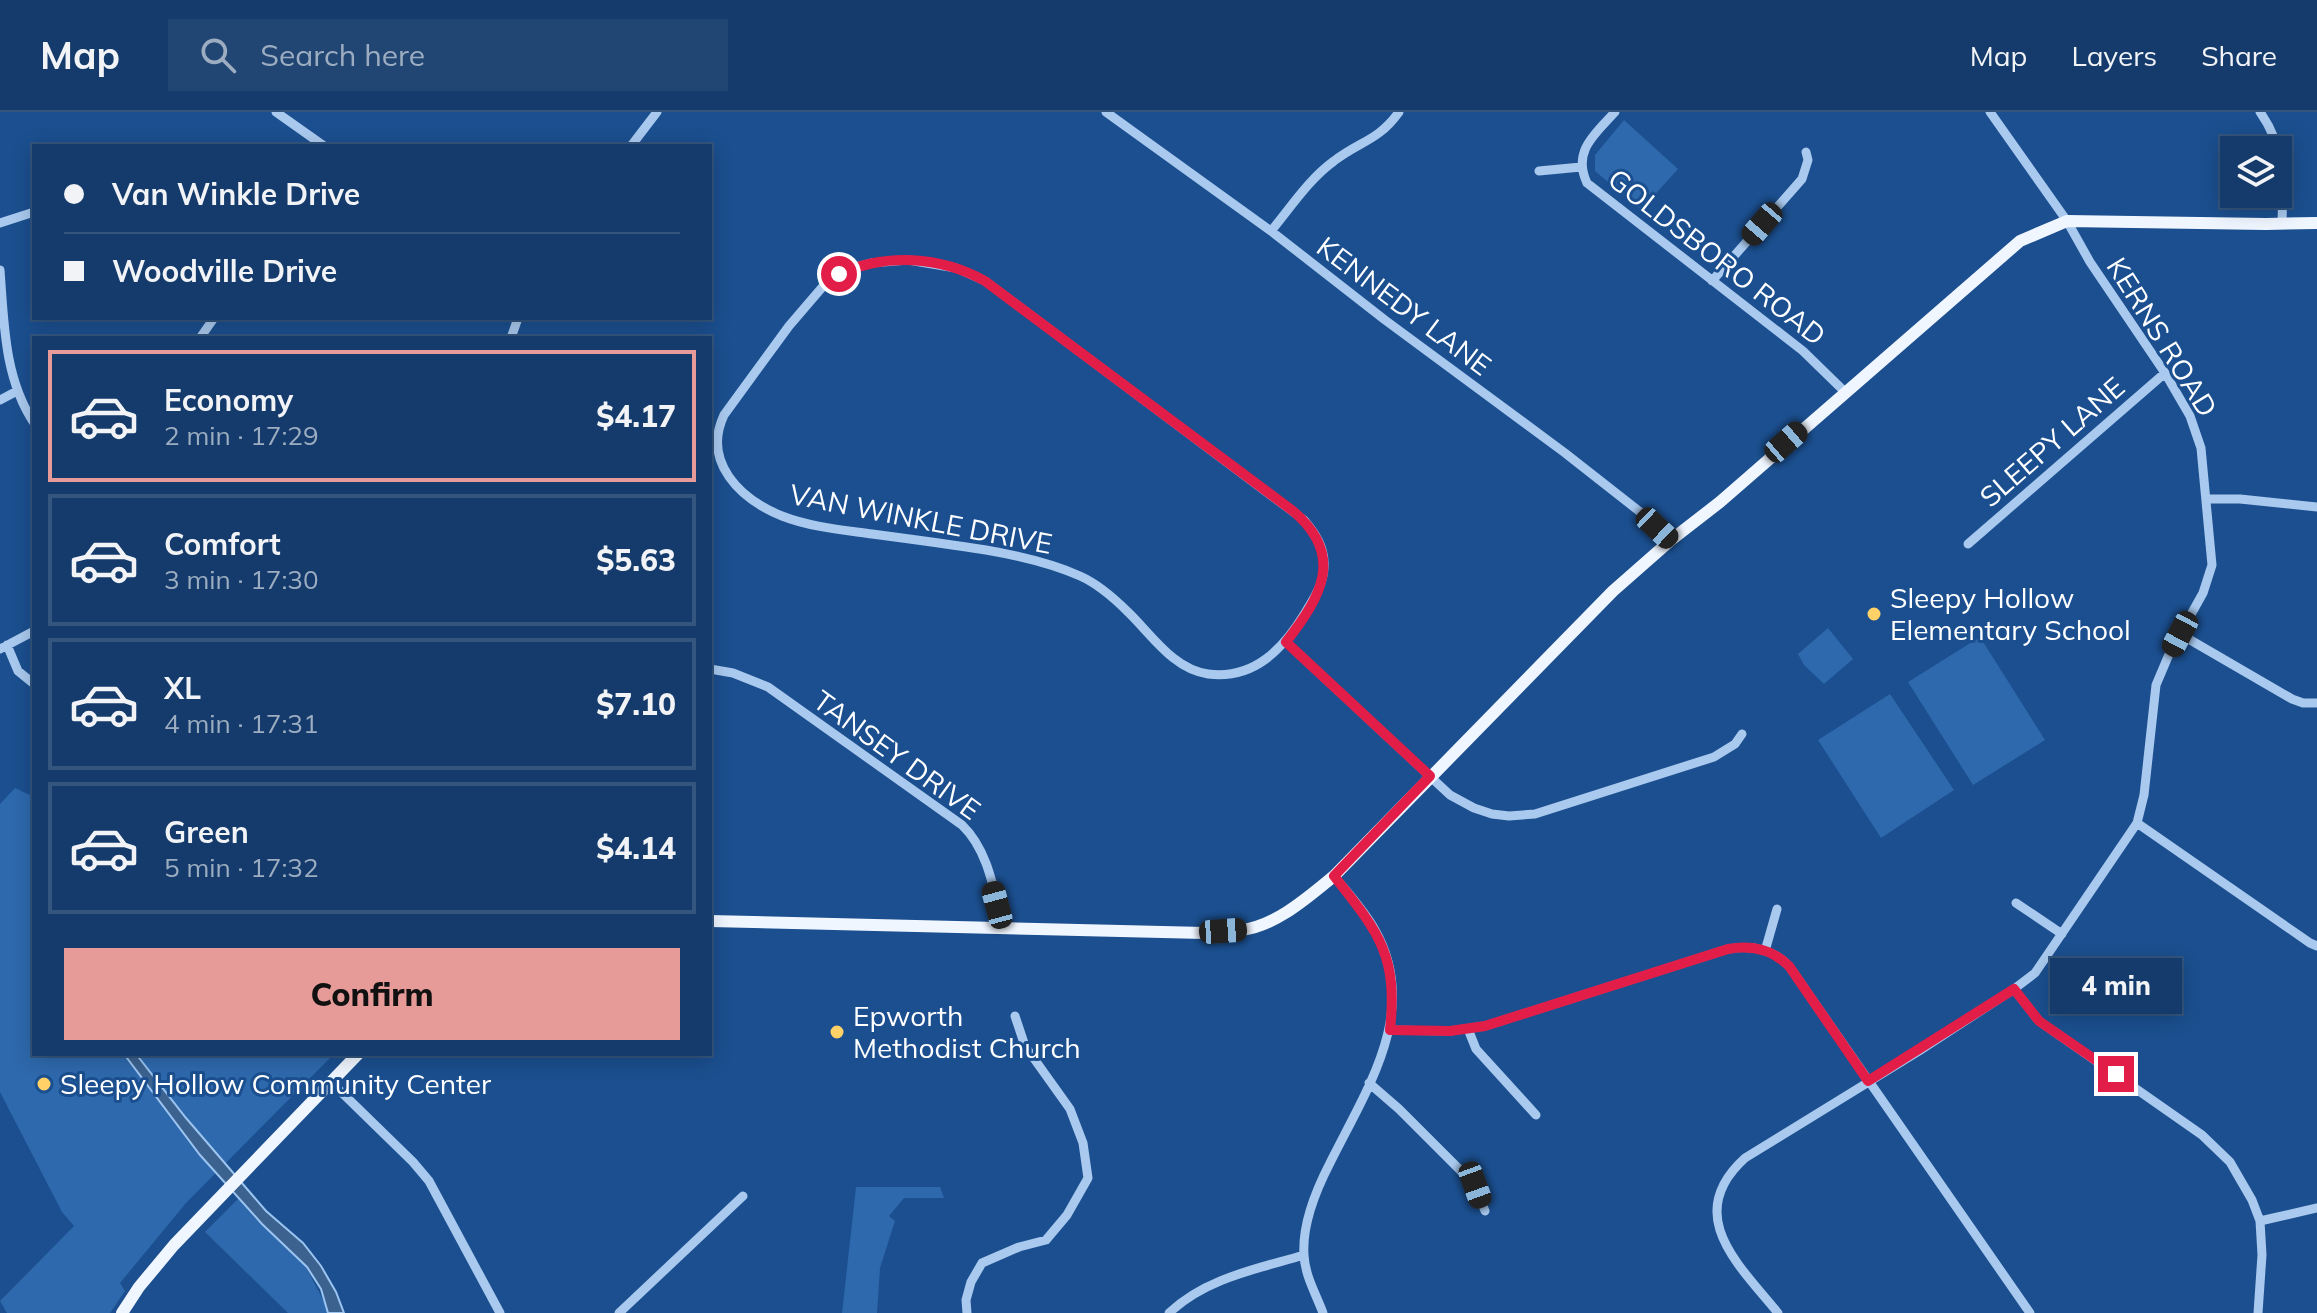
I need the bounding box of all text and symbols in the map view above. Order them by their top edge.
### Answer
search box [168,19,728,91]
text: Map [40,31,120,79]
icon: search [196,33,240,77]
text: Search here [260,36,425,74]
text: Map [1970,38,2027,73]
text: Layers [2071,38,2157,73]
text: Share [2201,38,2277,73]
map controls [2220,136,2292,208]
button: layers [2220,136,2292,208]
street label: GOLDSBORO ROAD [1602,161,1833,352]
text: Van Winkle Drive [112,175,360,213]
car [1737,198,1787,250]
street label: KENNEDY LANE [1310,229,1498,383]
street label: KERNS ROAD [2100,251,2225,423]
text: Woodville Drive [112,252,337,290]
route start [821,256,857,292]
street label: SLEEPY LANE [1972,369,2131,514]
icon: car [68,380,140,452]
text: Economy [164,381,293,419]
text: $4.17 [596,397,676,435]
car [1760,417,1812,467]
text: 2 min · 17:29 [164,419,319,452]
street label: VAN WINKLE DRIVE [787,476,1055,561]
car [1631,503,1683,553]
icon: car [68,524,140,596]
text: Comfort [164,525,281,563]
text: $5.63 [596,541,676,579]
text: 3 min · 17:30 [164,563,319,596]
place label: Sleepy Hollow Elementary School [1890,580,2131,647]
marker: Sleepy Hollow Elementary School [1865,605,1883,623]
car [2158,607,2202,661]
icon: car [68,668,140,740]
text: XL [164,669,201,707]
street label: TANSEY DRIVE [807,682,988,827]
text: $7.10 [596,685,676,723]
text: 4 min · 17:31 [164,707,319,740]
icon: car [68,812,140,884]
text: Green [164,813,249,851]
text: $4.14 [596,829,676,867]
text: 5 min · 17:32 [164,851,319,884]
car [979,879,1015,931]
car [1198,917,1248,945]
button: Confirm [64,948,680,1040]
callout: 4 min [2050,958,2182,1014]
text: 4 min [2081,969,2151,1002]
place label: Epworth Methodist Church [853,998,1081,1065]
marker: Epworth Methodist Church [828,1023,846,1041]
route end [2098,1056,2134,1092]
place label: Sleepy Hollow Community Center [60,1066,492,1101]
marker: Sleepy Hollow Community Center [35,1075,53,1093]
car [1456,1158,1494,1212]

